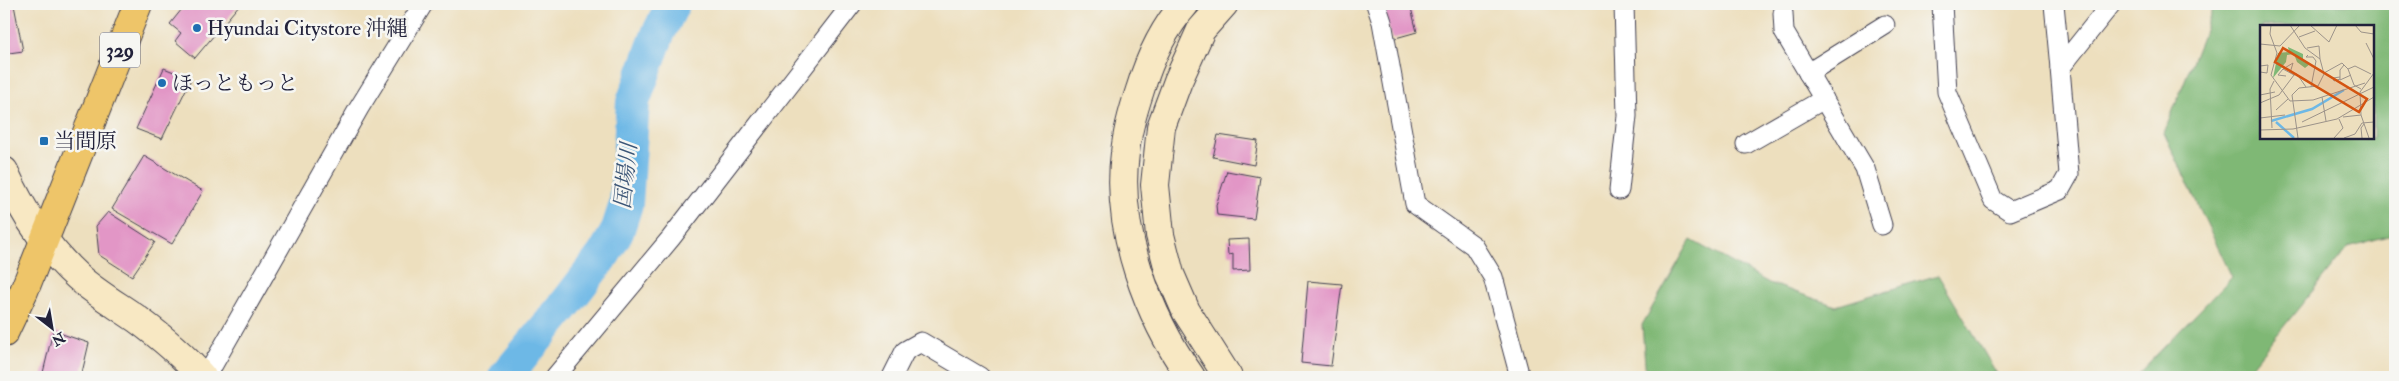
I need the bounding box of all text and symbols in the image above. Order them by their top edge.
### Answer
place label: Hyundai Citystore 沖縄 [207,15,408,42]
marker: Hyundai Citystore 沖縄 [191,22,203,34]
inset map [2260,25,2374,139]
road number: 329 [100,32,140,68]
place label: ほっともっと [172,70,298,97]
marker: ほっともっと [156,77,168,89]
place label: 当間原 [54,128,117,155]
marker: 当間原 [38,135,50,147]
water label: 国場川 [609,140,644,210]
north arrow [28,304,78,354]
text: N [48,328,69,349]

